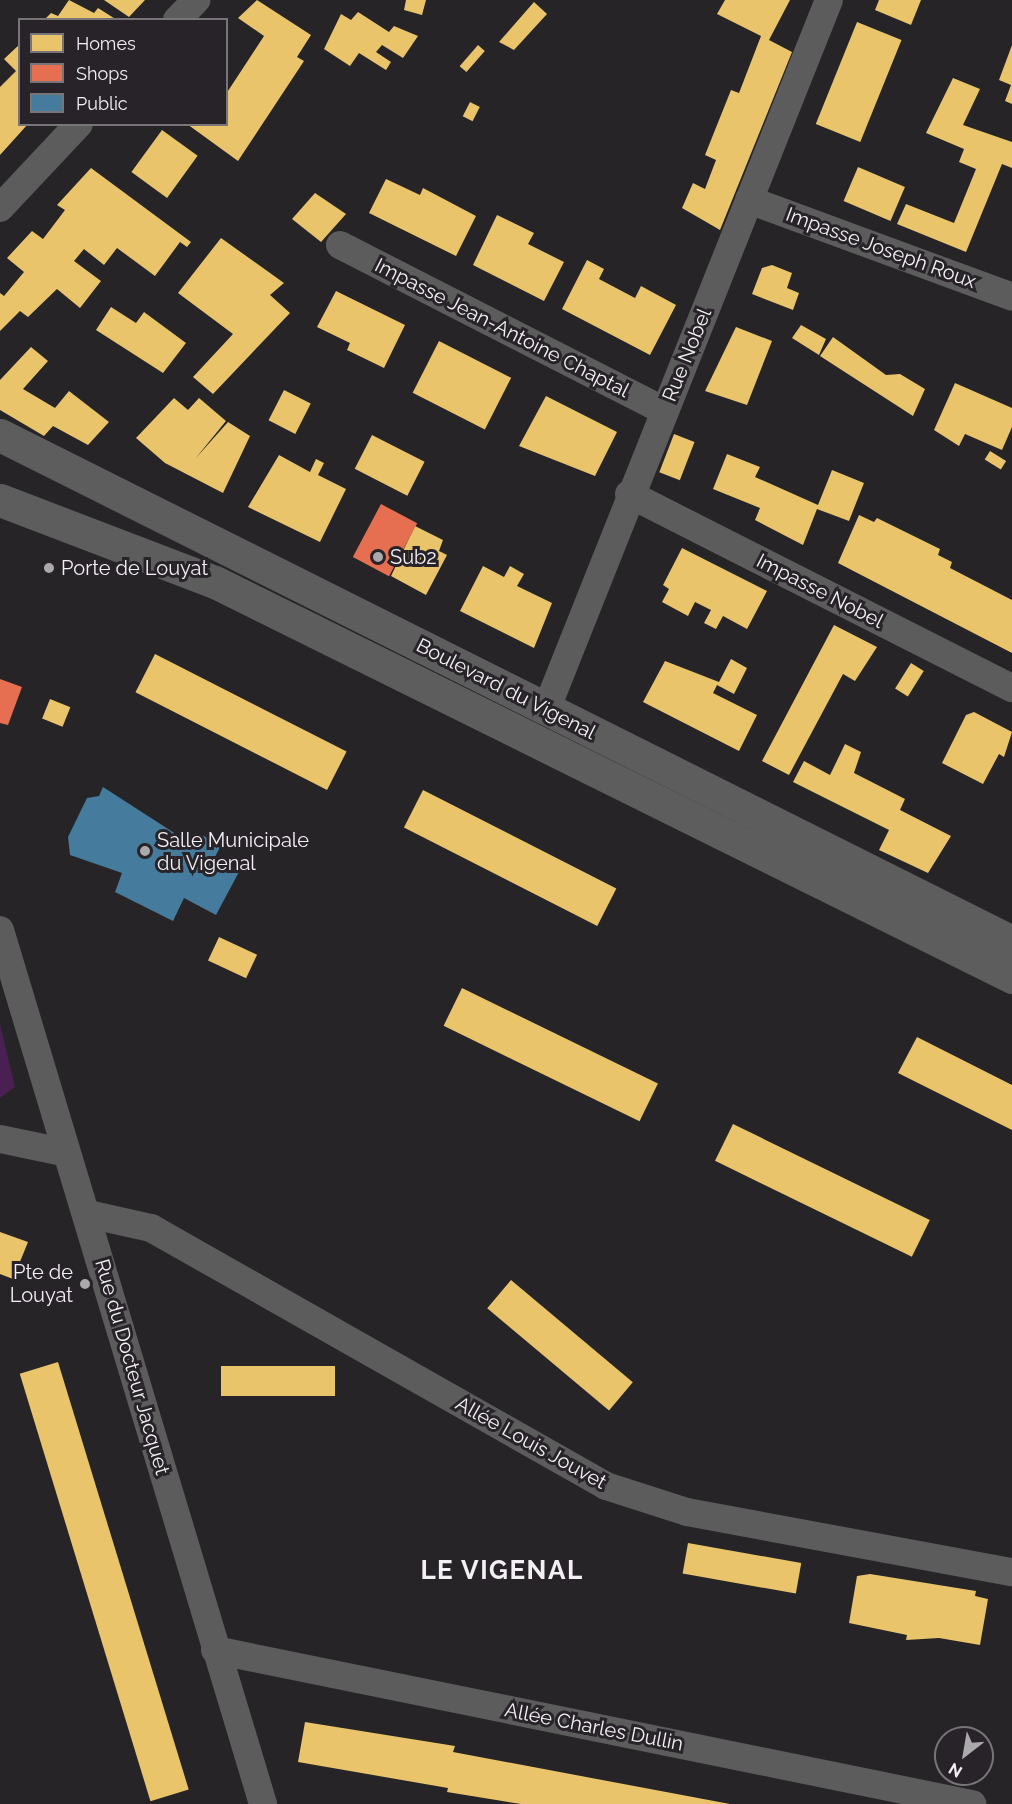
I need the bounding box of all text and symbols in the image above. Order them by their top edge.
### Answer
legend [18,18,228,126]
text: Homes [76,33,136,54]
text: Shops [76,63,128,84]
text: Public [76,93,128,114]
street label: Impasse Joseph Roux [782,202,980,294]
street label: Impasse Jean-Antoine Chaptal [371,253,633,403]
street label: Rue Nobel [657,305,717,405]
place label: Sub2 [390,545,437,569]
street label: Impasse Nobel [752,549,888,633]
marker: Sub2 [371,550,385,564]
place label: Porte de Louyat [61,556,208,580]
marker: Porte de Louyat [42,561,56,575]
street label: Boulevard du Vigenal [412,633,600,745]
place label: Salle Municipale du Vigenal [157,828,309,875]
marker: Salle Municipale du Vigenal [138,844,152,858]
street label: Rue du Docteur Jacquet [90,1256,174,1478]
place label: Pte de Louyat [10,1260,73,1307]
marker: Pte de Louyat [78,1277,92,1291]
street label: Allée Louis Jouvet [451,1391,611,1495]
district label: LE VIGENAL [420,1555,584,1587]
street label: Allée Charles Dullin [503,1698,685,1756]
north arrow [934,1726,994,1786]
text: N [945,1759,966,1781]

